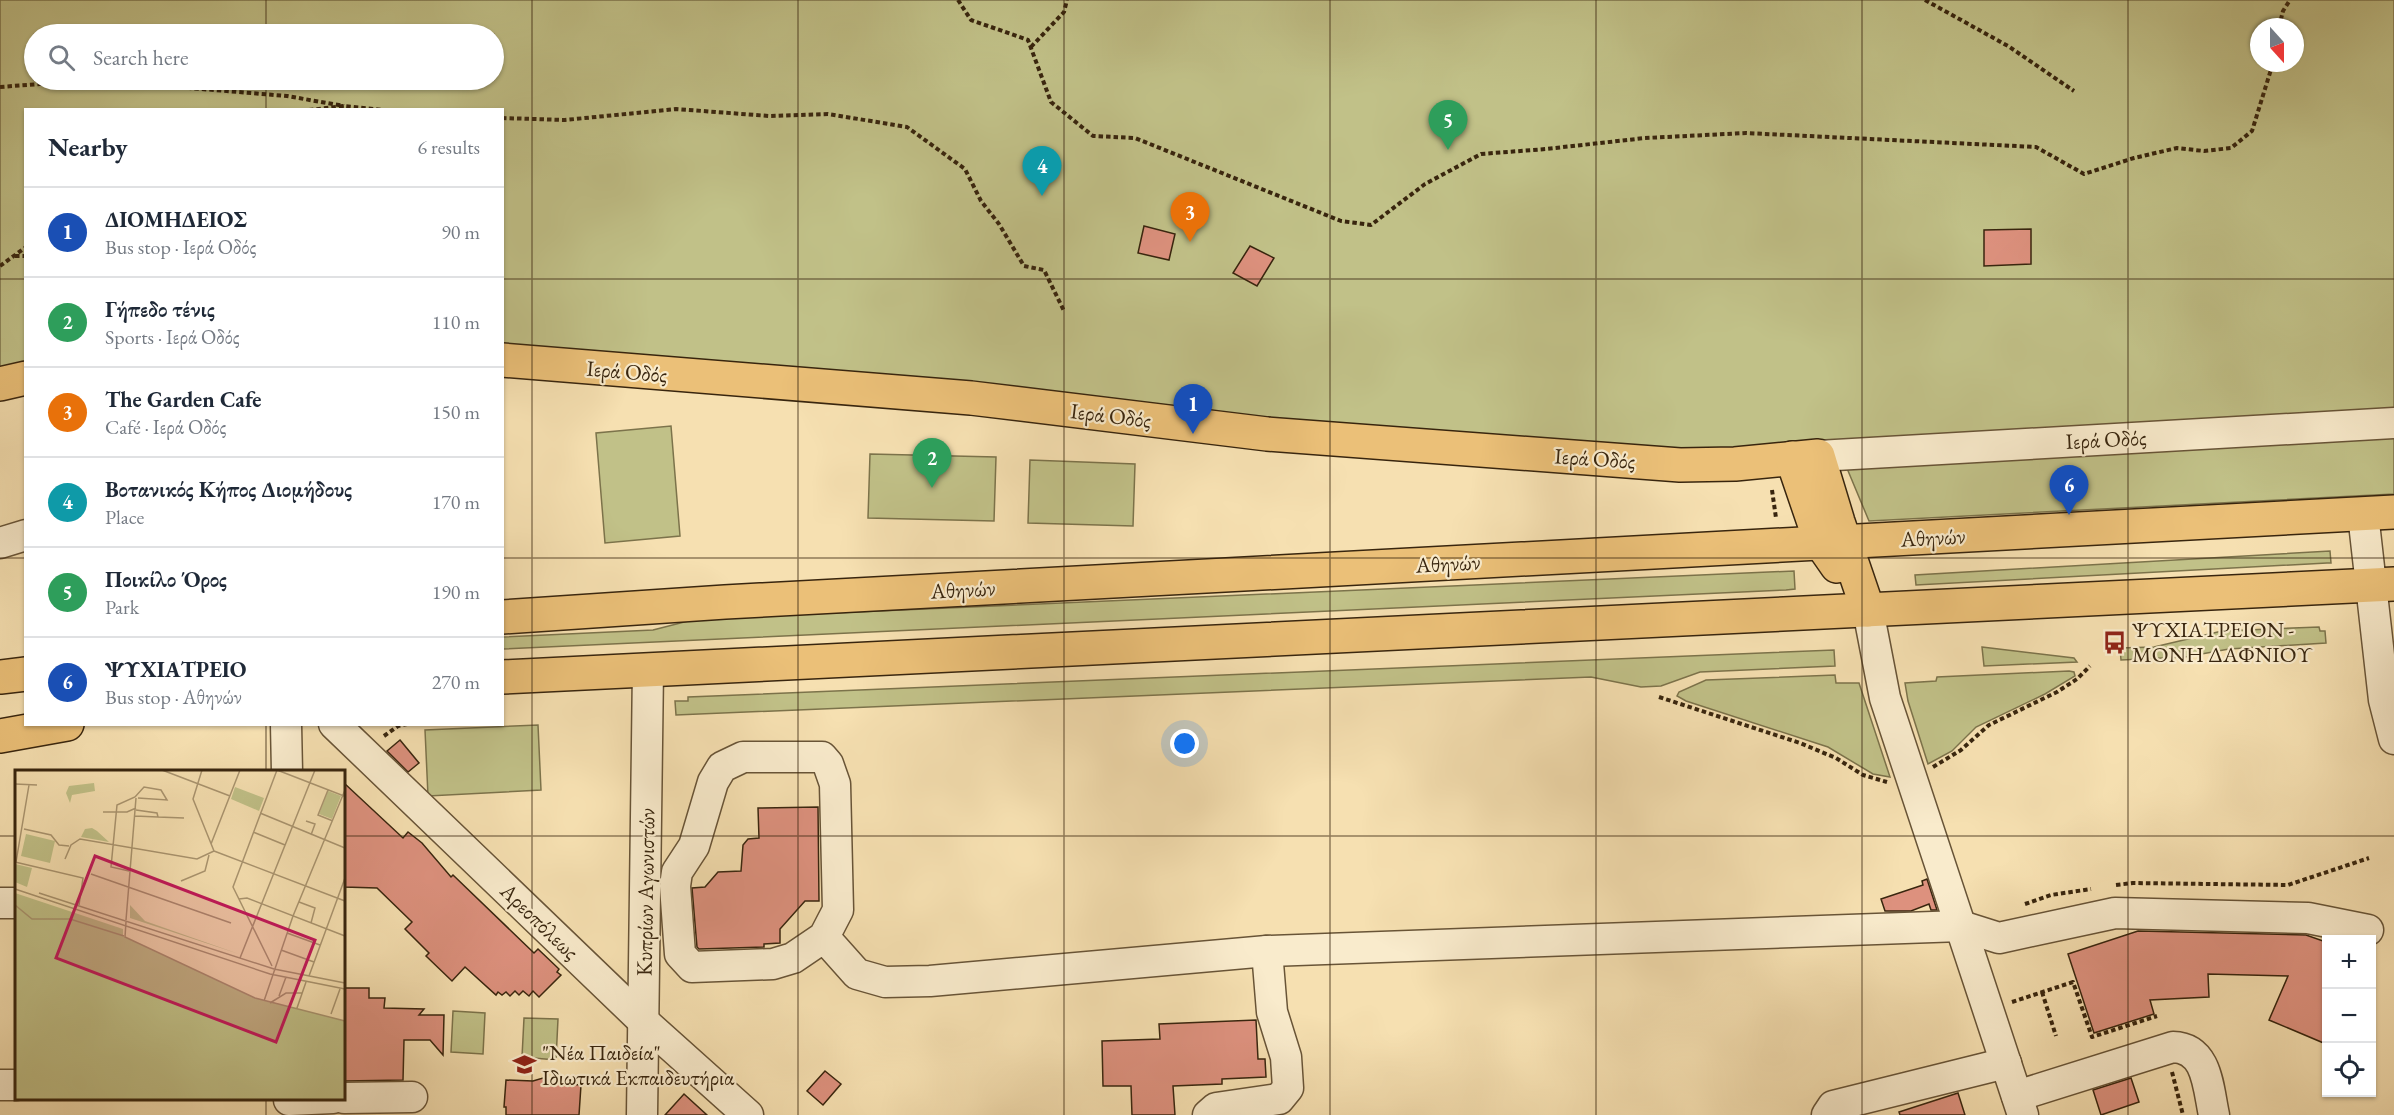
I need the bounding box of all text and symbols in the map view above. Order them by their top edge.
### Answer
north arrow [2250,18,2304,72]
search box [24,24,504,90]
icon: search [45,41,78,74]
text: Search here [93,43,188,72]
pin: 5 [1428,100,1468,150]
text: Nearby [48,130,128,164]
text: 6 results [417,134,480,160]
pin: 4 [1022,146,1062,196]
pin: 3 [1170,192,1210,242]
text: ΔΙΟΜΗΔΕΙΟΣ [105,205,247,234]
text: 1 [62,219,73,245]
text: 90 m [441,219,480,245]
text: Bus stop · Ιερά Οδός [105,234,256,260]
text: Γήπεδο τένις [105,295,215,324]
text: 2 [62,309,73,335]
text: 110 m [432,309,480,335]
text: Sports · Ιερά Οδός [105,324,240,350]
street label: Ιερά Οδός [585,354,669,389]
pin: 1 [1174,384,1212,434]
text: The Garden Cafe [105,385,261,414]
street label: Ιερά Οδός [1069,396,1153,435]
text: 3 [62,399,73,425]
text: 150 m [432,399,480,425]
text: Café · Ιερά Οδός [105,414,226,440]
street label: Ιερά Οδός [2065,423,2147,456]
pin: 2 [912,438,952,488]
street label: Ιερά Οδός [1554,441,1636,476]
pin: 6 [2050,466,2088,515]
text: Βοτανικός Κήπος Διομήδους [105,475,352,504]
text: 4 [62,489,73,515]
text: 170 m [432,489,480,515]
text: Place [105,504,144,530]
street label: Αθηνών [1899,521,1966,554]
street label: Αθηνών [1414,547,1481,580]
text: Ποικίλο Όρος [105,565,227,594]
street label: Αθηνών [929,573,996,606]
text: 5 [62,579,73,605]
text: 190 m [432,579,480,605]
text: Park [105,594,139,620]
place label: ΨΥΧΙΑΤΡΕΙΟΝ - ΜΟΝΗ ΔΑΦΝΙΟΥ [2132,615,2313,669]
bus stop icon: ΨΥΧΙΑΤΡΕΙΟΝ - ΜΟΝΗ ΔΑΦΝΙΟΥ [2101,629,2127,655]
text: ΨΥΧΙΑΤΡΕΙΟ [105,655,247,684]
text: 6 [62,669,73,695]
text: 270 m [432,669,480,695]
text: Bus stop · Αθηνών [105,684,242,710]
your location [1170,729,1199,758]
inset map [15,770,345,1100]
street label: Κυπρίων Αγωνιστών [630,808,661,976]
street label: Αρεοπόλεως [493,876,585,966]
map controls [2322,935,2376,1097]
button: + [2322,935,2376,989]
button: − [2322,989,2376,1043]
place label: "Νέα Παιδεία" Ιδιωτικά Εκπαιδευτήρια [542,1038,735,1092]
button: locate [2322,1043,2376,1097]
school or university icon: "Νέα Παιδεία" Ιδιωτικά Εκπαιδευτήρια [511,1052,537,1078]

